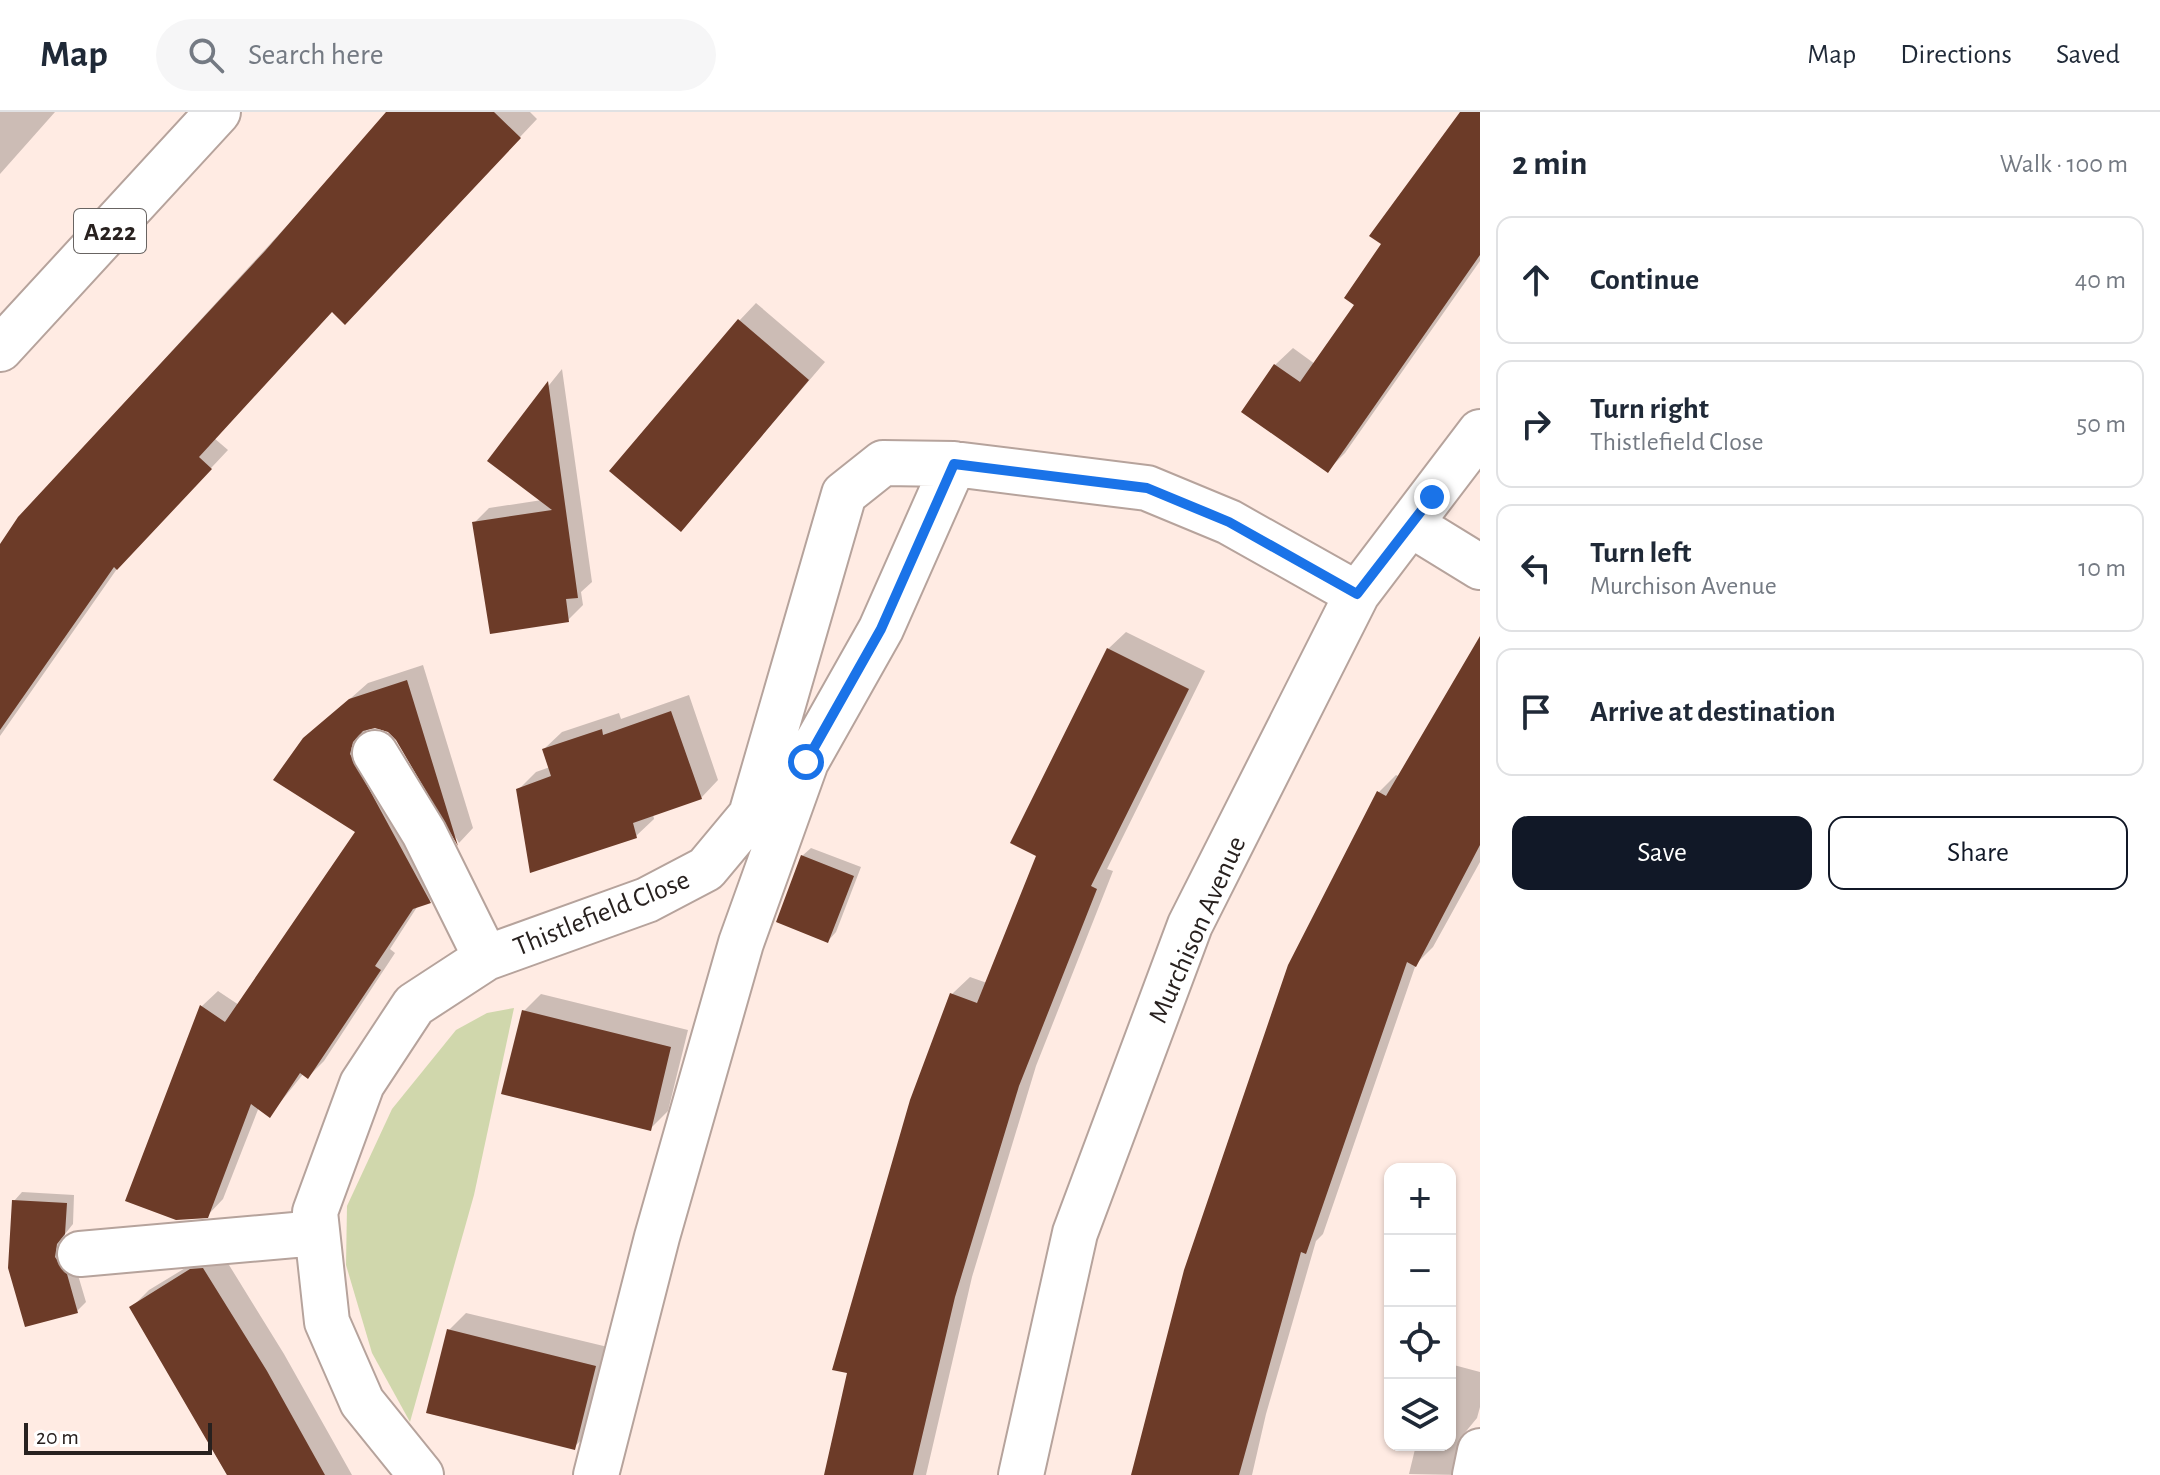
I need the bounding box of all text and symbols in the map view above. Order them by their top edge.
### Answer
search box [156,19,716,91]
icon: search [184,33,228,77]
text: Map [40,36,108,74]
text: Search here [248,40,384,70]
text: Map [1807,41,1856,69]
text: Directions [1900,41,2012,69]
text: Saved [2056,41,2120,69]
text: 2 min [1512,147,1587,181]
text: Walk · 100 m [2000,151,2128,177]
road number: A222 [74,209,146,253]
icon: ahead [1514,258,1558,302]
text: Continue [1590,265,1699,295]
text: 40 m [2075,267,2126,293]
text: Turn right [1590,394,1709,424]
icon: right [1514,402,1558,446]
text: 50 m [2076,411,2126,437]
text: Thistlefield Close [1590,429,1764,455]
route end [1414,479,1450,515]
text: Turn left [1590,538,1691,568]
icon: left [1514,546,1558,590]
text: 10 m [2078,555,2126,581]
text: Murchison Avenue [1590,573,1777,599]
icon: arrive [1514,690,1558,734]
text: Arrive at destination [1590,697,1836,727]
route start [788,744,824,780]
button: Save [1512,816,1812,890]
button: Share [1828,816,2128,890]
street label: Murchison Avenue [1144,832,1252,1027]
street label: Thistlefield Close [510,866,694,962]
map controls [1384,1163,1456,1451]
button: + [1384,1163,1456,1235]
button: − [1384,1235,1456,1307]
button: locate [1384,1307,1456,1379]
button: layers [1384,1379,1456,1451]
scale bar [24,1419,212,1455]
text: 20 m [36,1426,79,1448]

